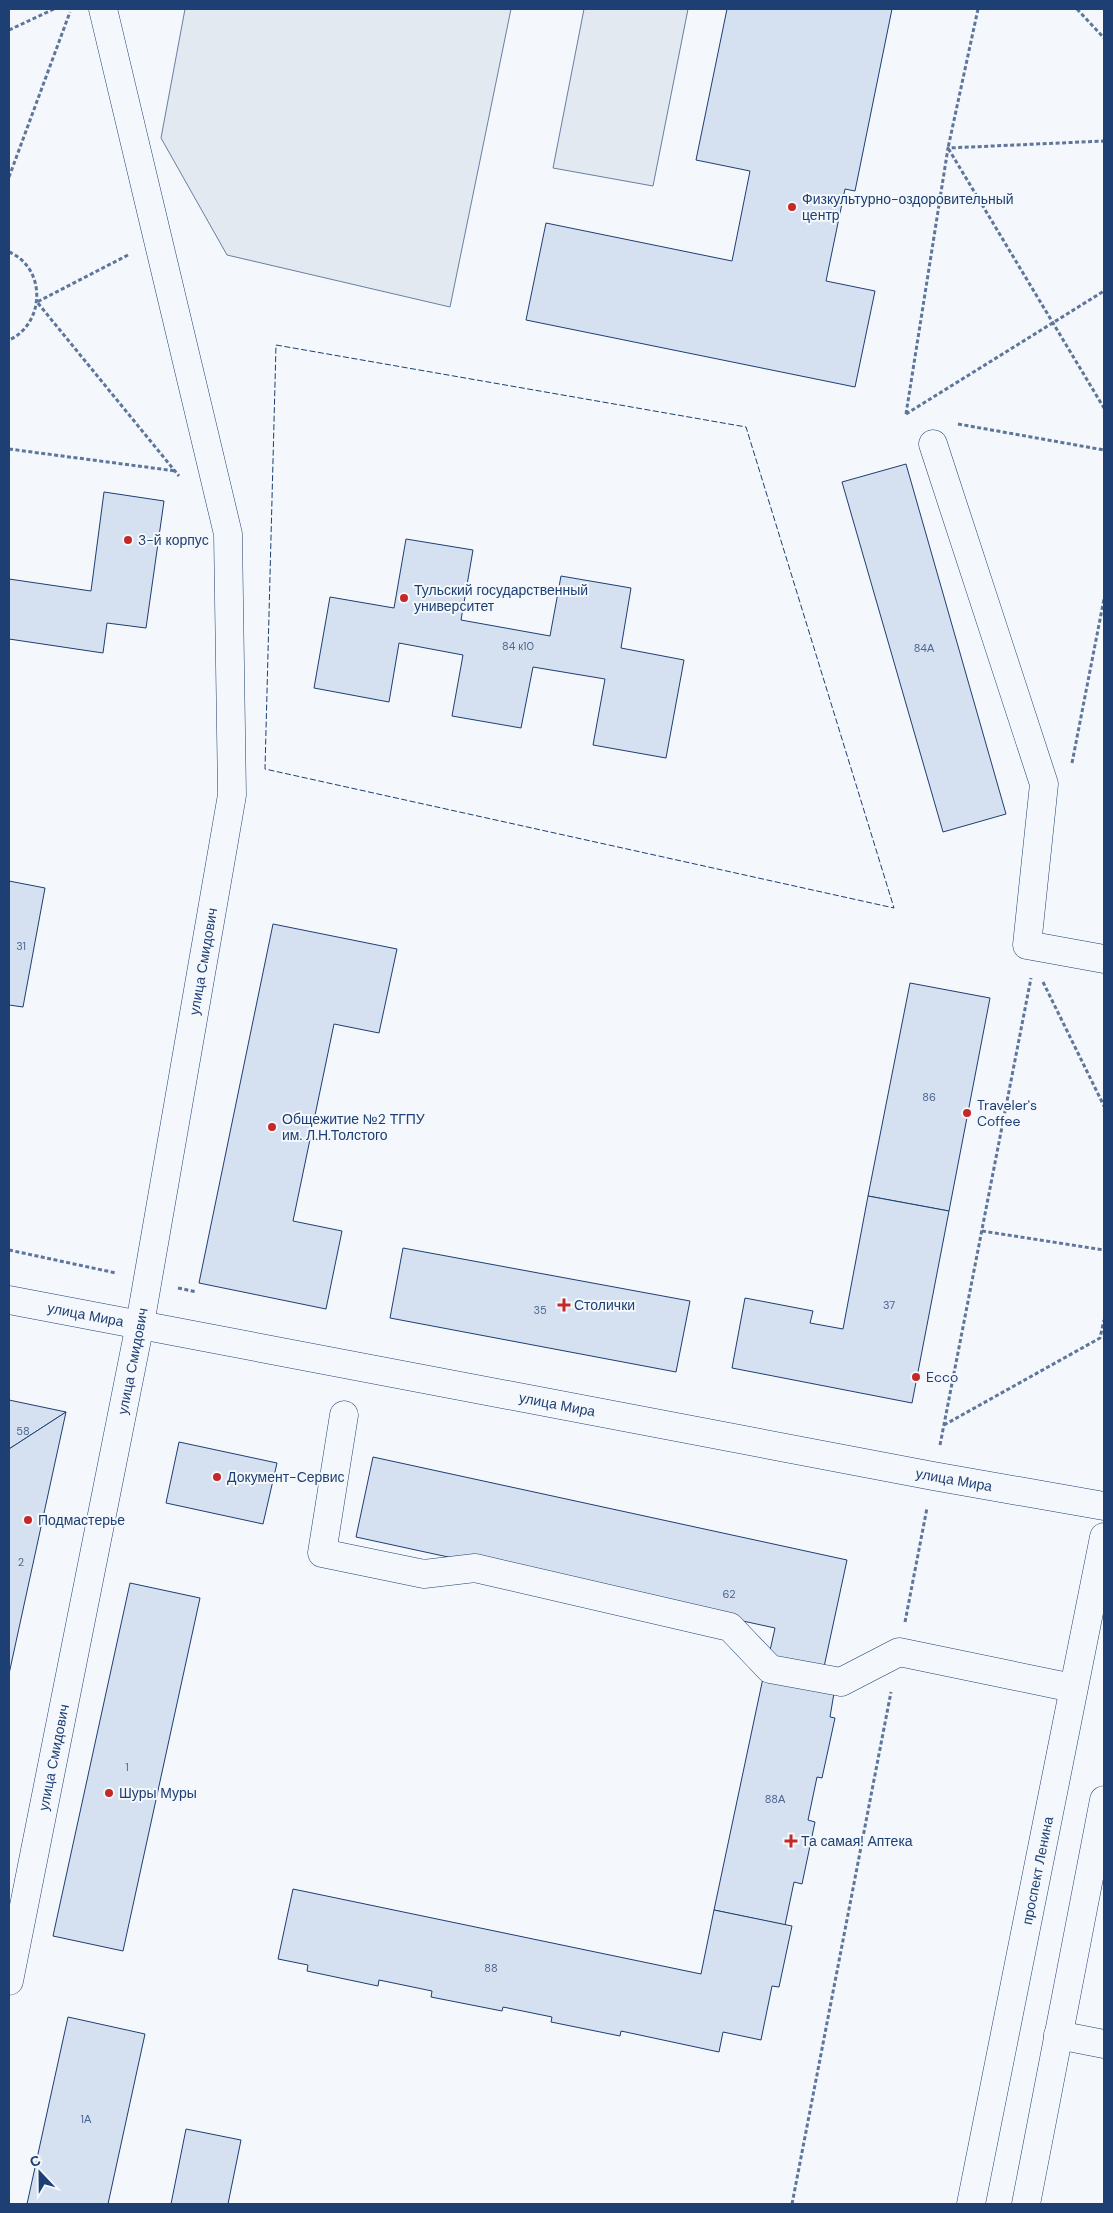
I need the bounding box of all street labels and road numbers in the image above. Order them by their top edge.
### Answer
street label: улица Смидович [185,906,221,1016]
street label: улица Мира [46,1299,126,1331]
street label: улица Смидович [113,1306,152,1416]
street label: улица Мира [517,1388,597,1421]
street label: улица Мира [914,1464,994,1495]
street label: улица Смидович [34,1703,73,1812]
street label: проспект Ленина [1018,1815,1057,1926]

